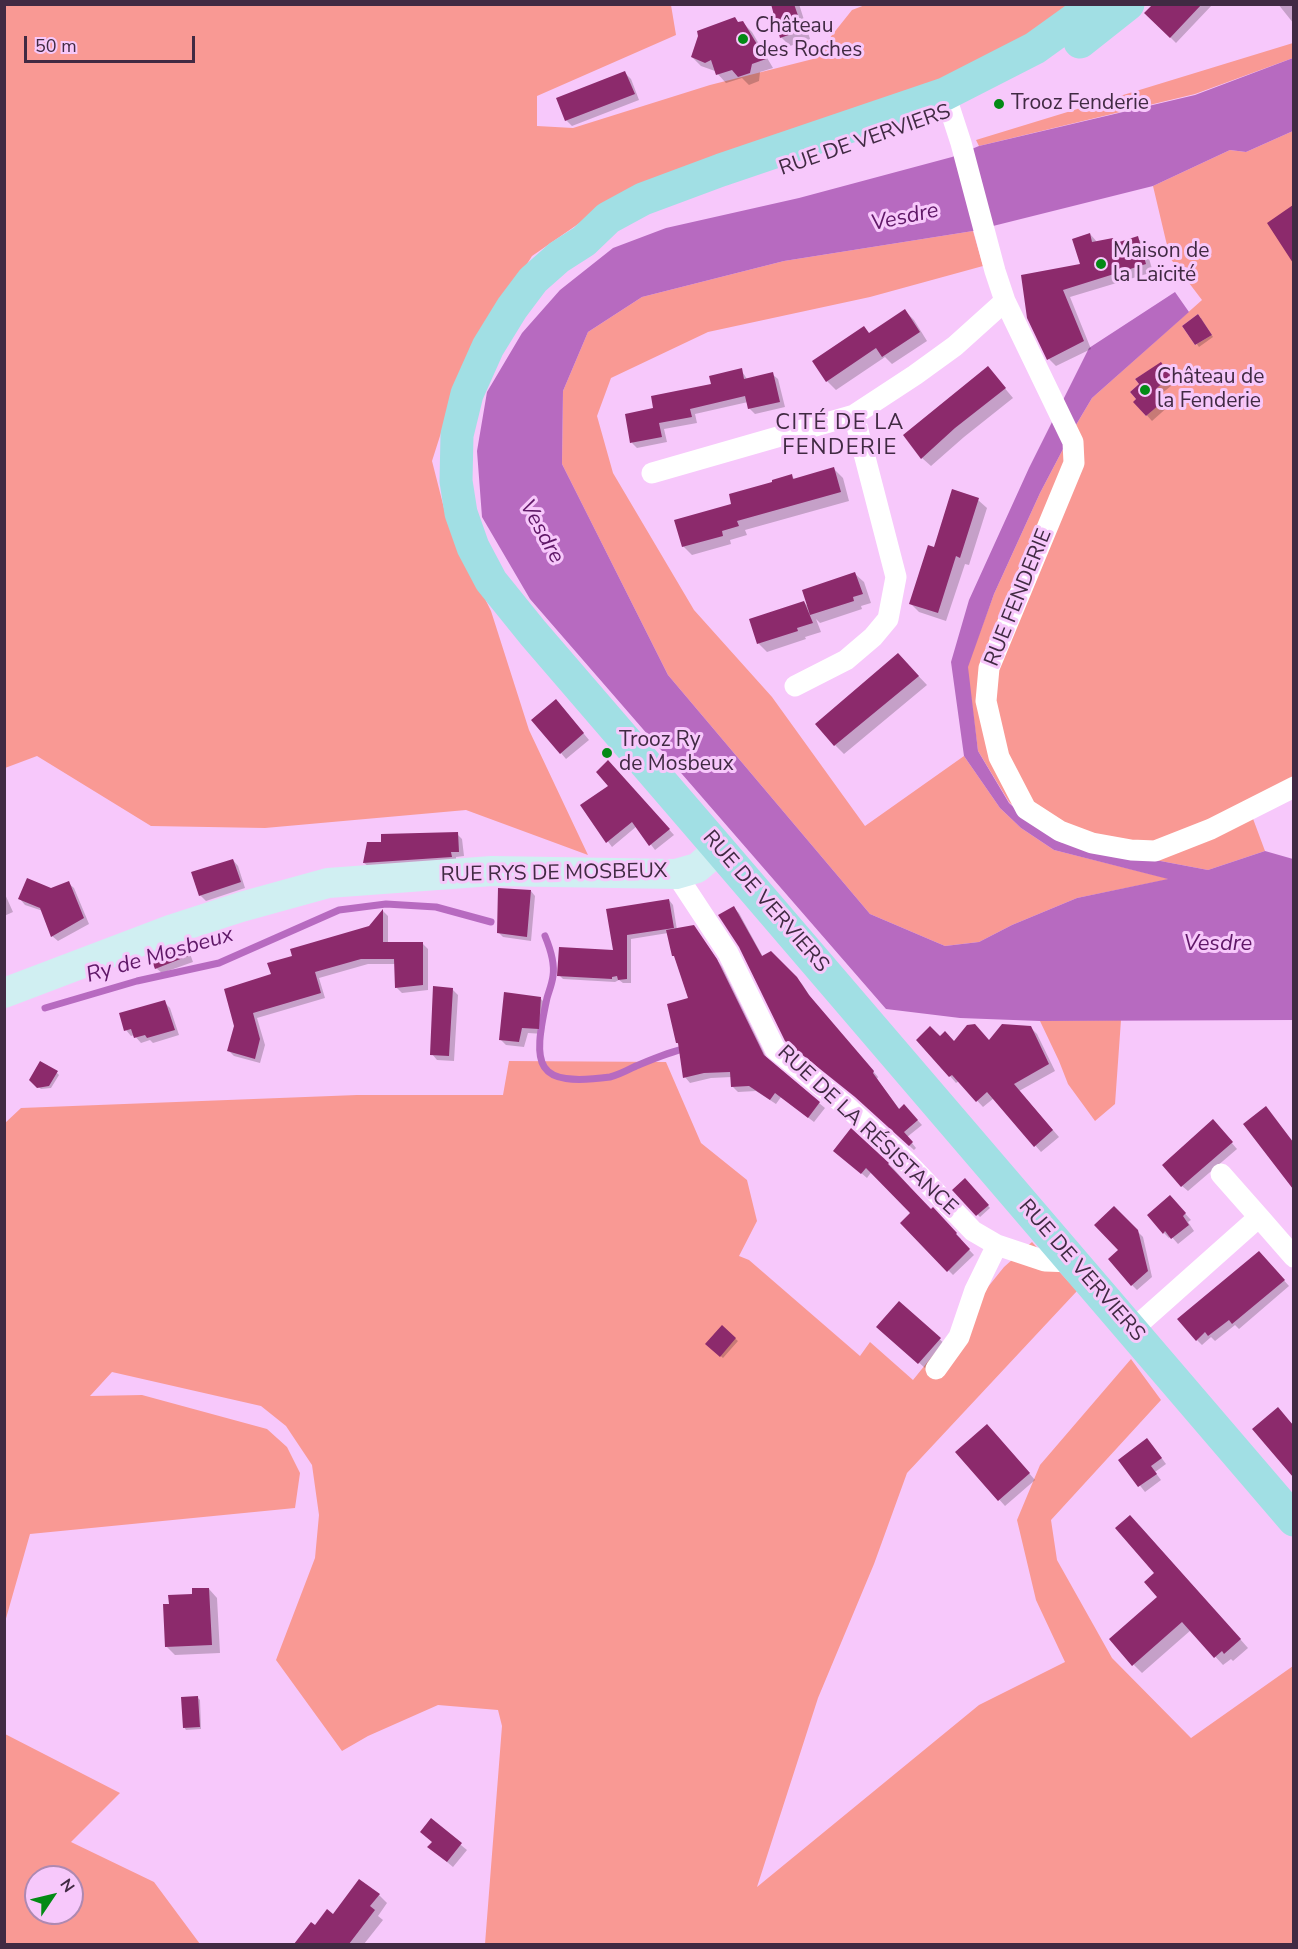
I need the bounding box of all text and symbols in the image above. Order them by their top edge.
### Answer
place label: Château des Roches [755,14,862,64]
scale bar [27,24,198,62]
marker: Château des Roches [736,32,750,46]
text: 50 m [35,34,77,58]
place label: Trooz Fenderie [1011,91,1149,117]
marker: Trooz Fenderie [992,97,1006,111]
street label: RUE DE VERVIERS [776,100,954,182]
water label: Vesdre [869,198,941,238]
place label: Maison de la Laïcité [1113,239,1209,289]
marker: Maison de la Laïcité [1094,257,1108,271]
place label: Château de la Fenderie [1157,365,1264,415]
marker: Château de la Fenderie [1138,383,1152,397]
district label: CITÉ DE LA FENDERIE [775,411,905,463]
water label: Vesdre [513,496,569,568]
street label: RUE FENDERIE [980,526,1058,670]
place label: Trooz Ry de Mosbeux [619,728,734,778]
marker: Trooz Ry de Mosbeux [600,746,614,760]
street label: RUE DE VERVIERS [697,826,833,978]
street label: RUE RYS DE MOSBEUX [440,859,668,889]
water label: Ry de Mosbeux [83,922,237,990]
water label: Vesdre [1184,932,1252,958]
street label: RUE DE LA RÉSISTANCE [772,1041,962,1221]
street label: RUE DE VERVIERS [1013,1195,1149,1347]
north arrow [24,1865,84,1925]
text: N [55,1875,80,1897]

